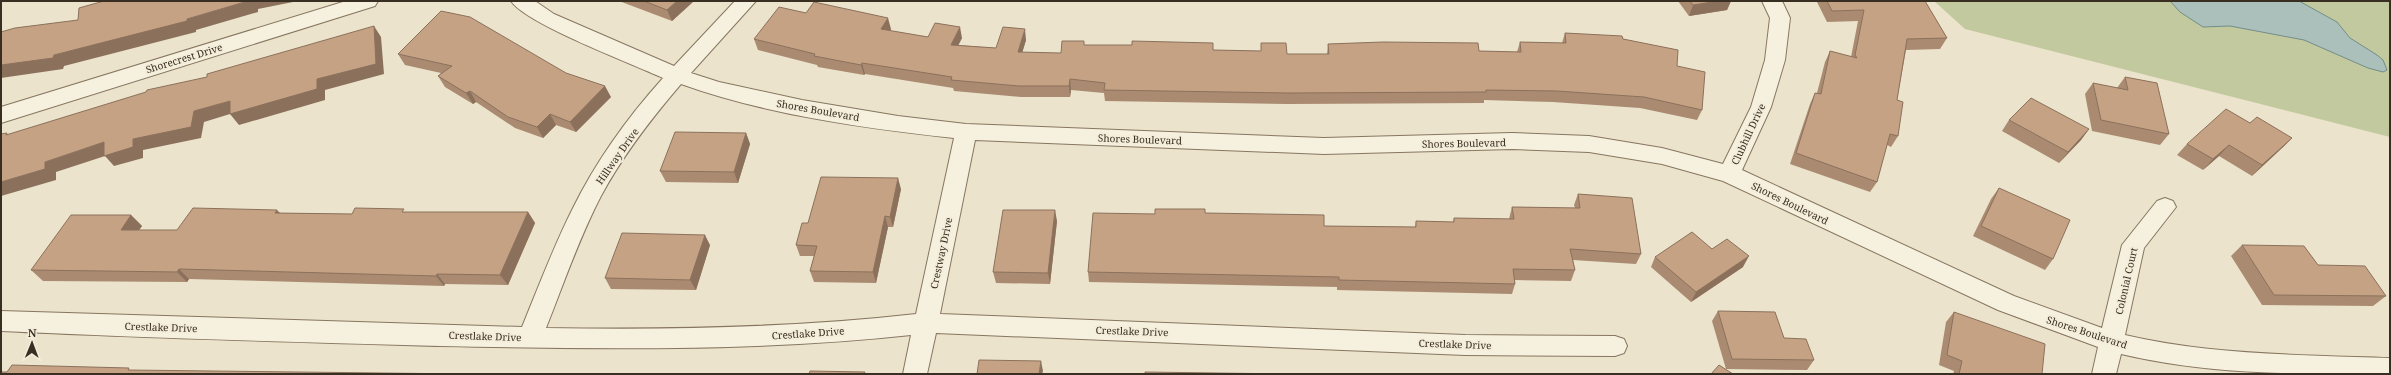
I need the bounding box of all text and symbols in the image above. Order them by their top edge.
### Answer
street label: Shorecrest Drive [144,40,224,76]
street label: Shores Boulevard [775,96,861,124]
street label: Clubhill Drive [1728,101,1768,167]
street label: Hillway Drive [592,125,642,187]
street label: Shores Boulevard [1098,131,1182,147]
street label: Shores Boulevard [1422,135,1506,151]
street label: Shores Boulevard [1749,178,1831,228]
street label: Crestway Drive [927,216,955,290]
street label: Colonial Court [2112,246,2141,316]
street label: Shores Boulevard [2045,312,2129,352]
street label: Crestlake Drive [124,319,198,335]
north arrow [12,323,52,363]
street label: Crestlake Drive [771,323,845,343]
street label: Crestlake Drive [1095,323,1169,339]
text: N [28,325,37,340]
street label: Crestlake Drive [448,328,522,344]
street label: Crestlake Drive [1418,336,1492,352]

